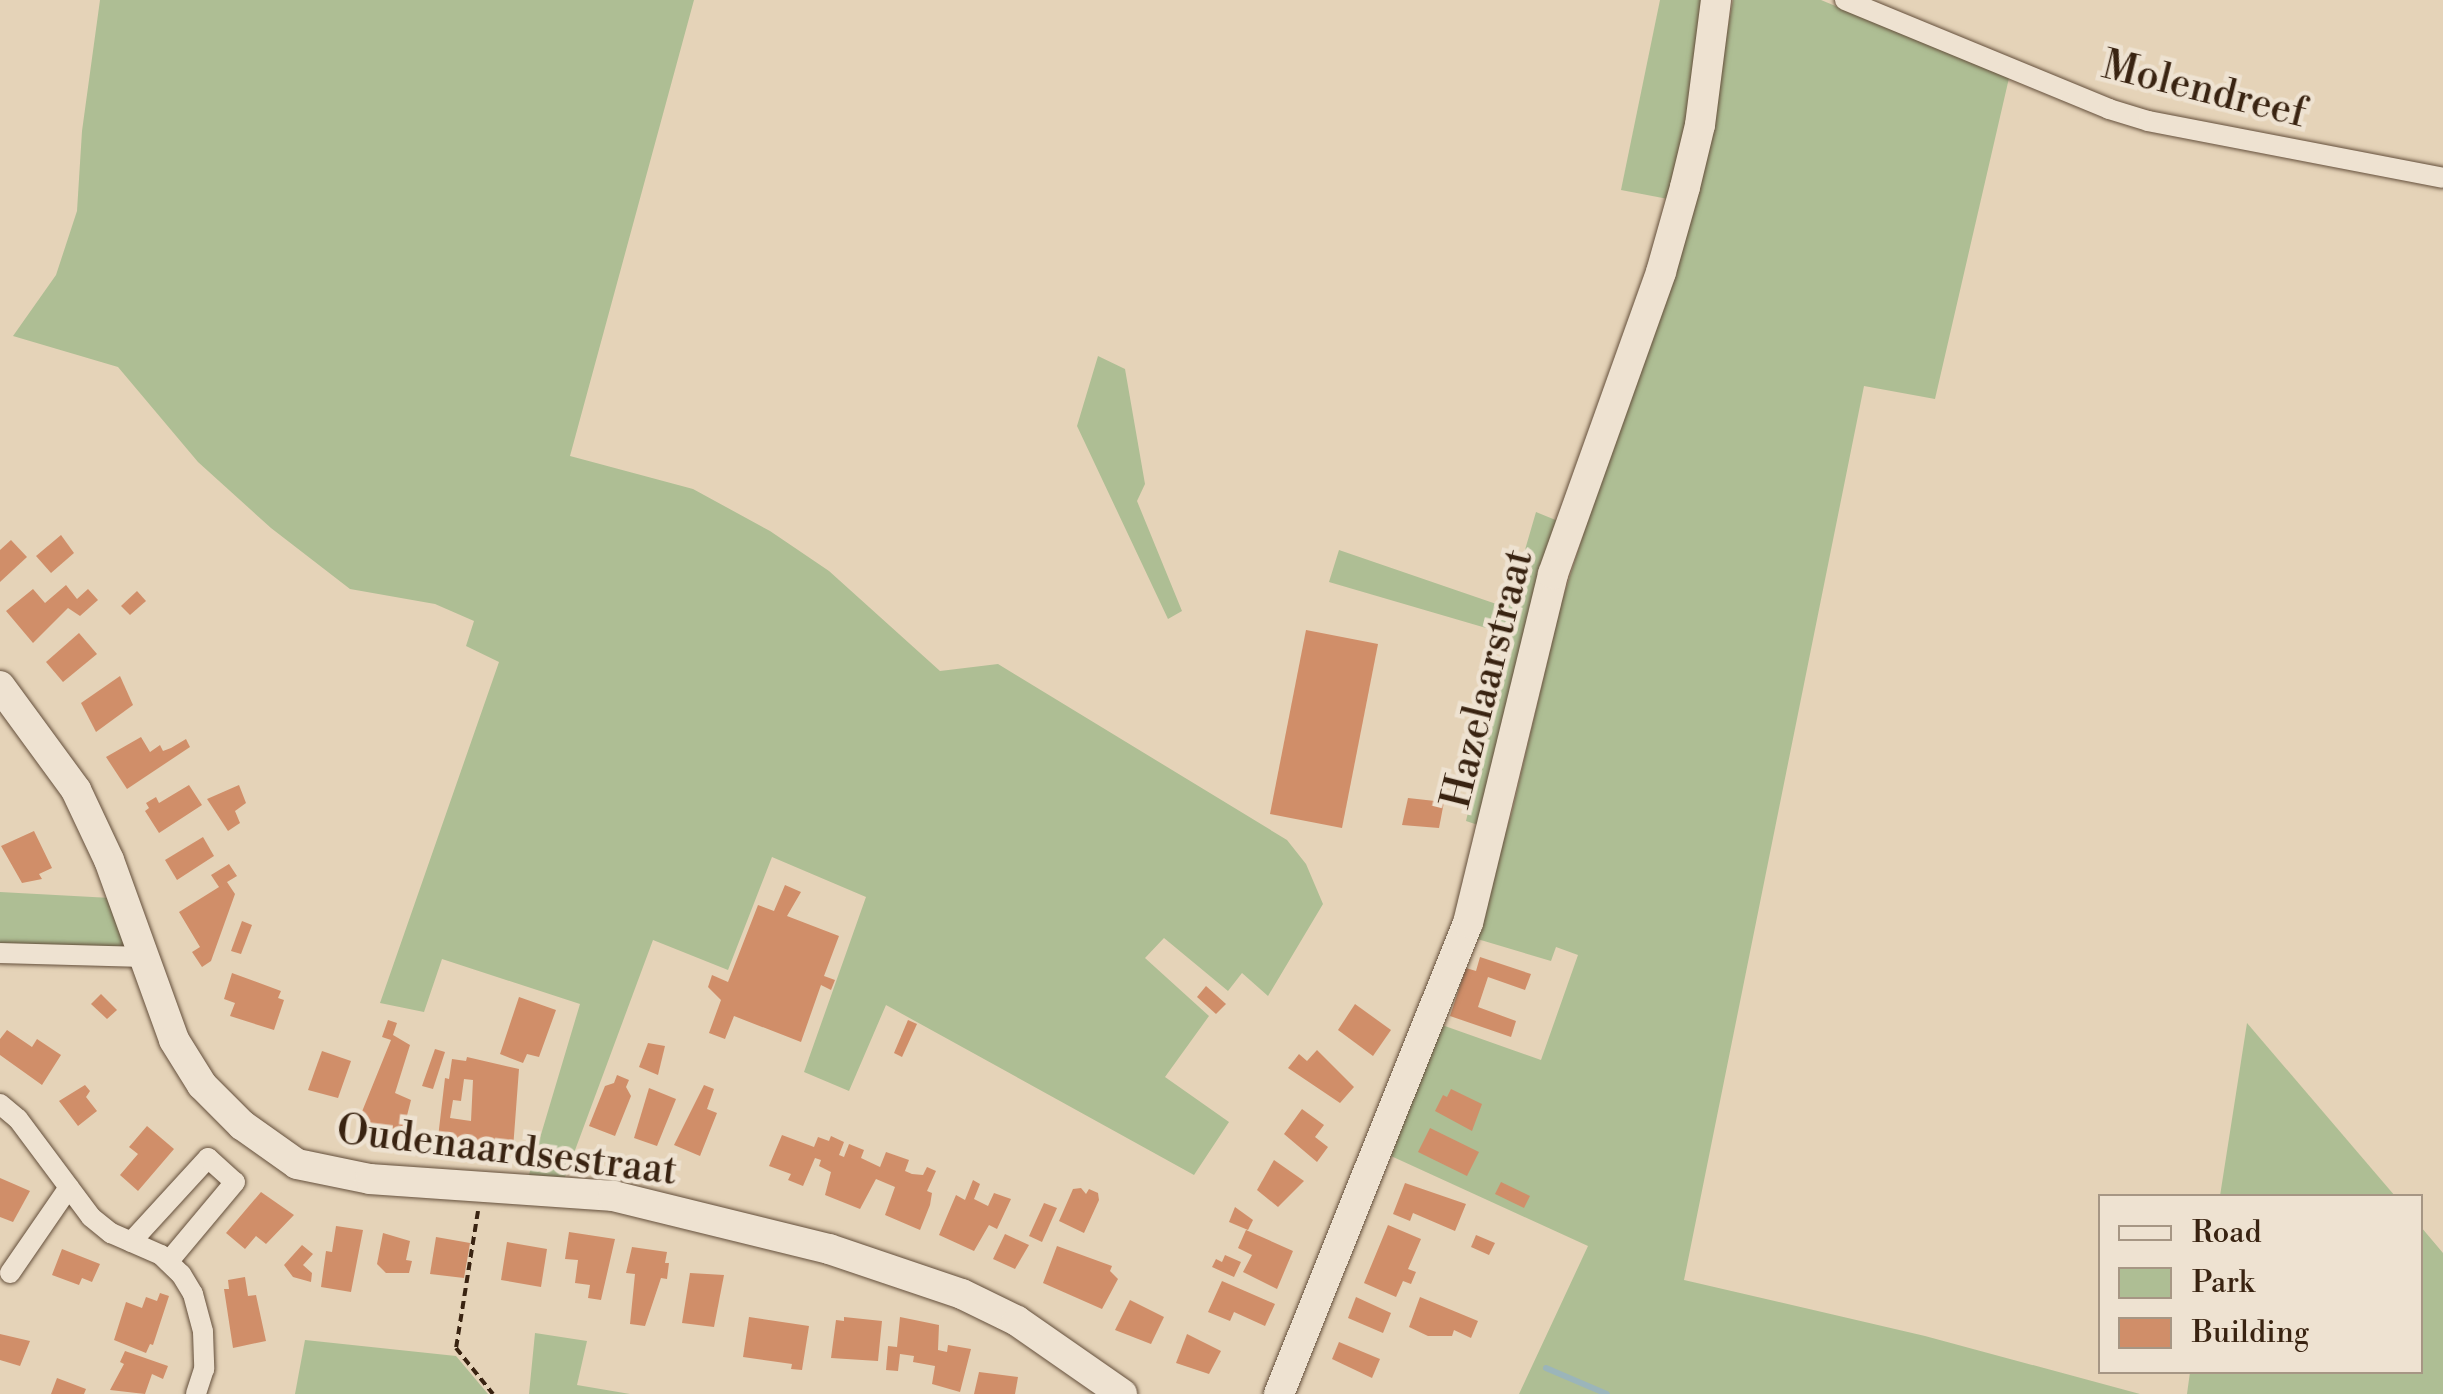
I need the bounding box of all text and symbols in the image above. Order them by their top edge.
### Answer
street label: Molendreef [2097,42,2311,138]
street label: Hazelaarstraat [1433,545,1543,813]
street label: Oudenaardsestraat [334,1106,680,1196]
legend [2098,1194,2423,1374]
text: Road [2192,1214,2262,1252]
text: Park [2192,1264,2254,1302]
text: Building [2192,1314,2309,1352]

